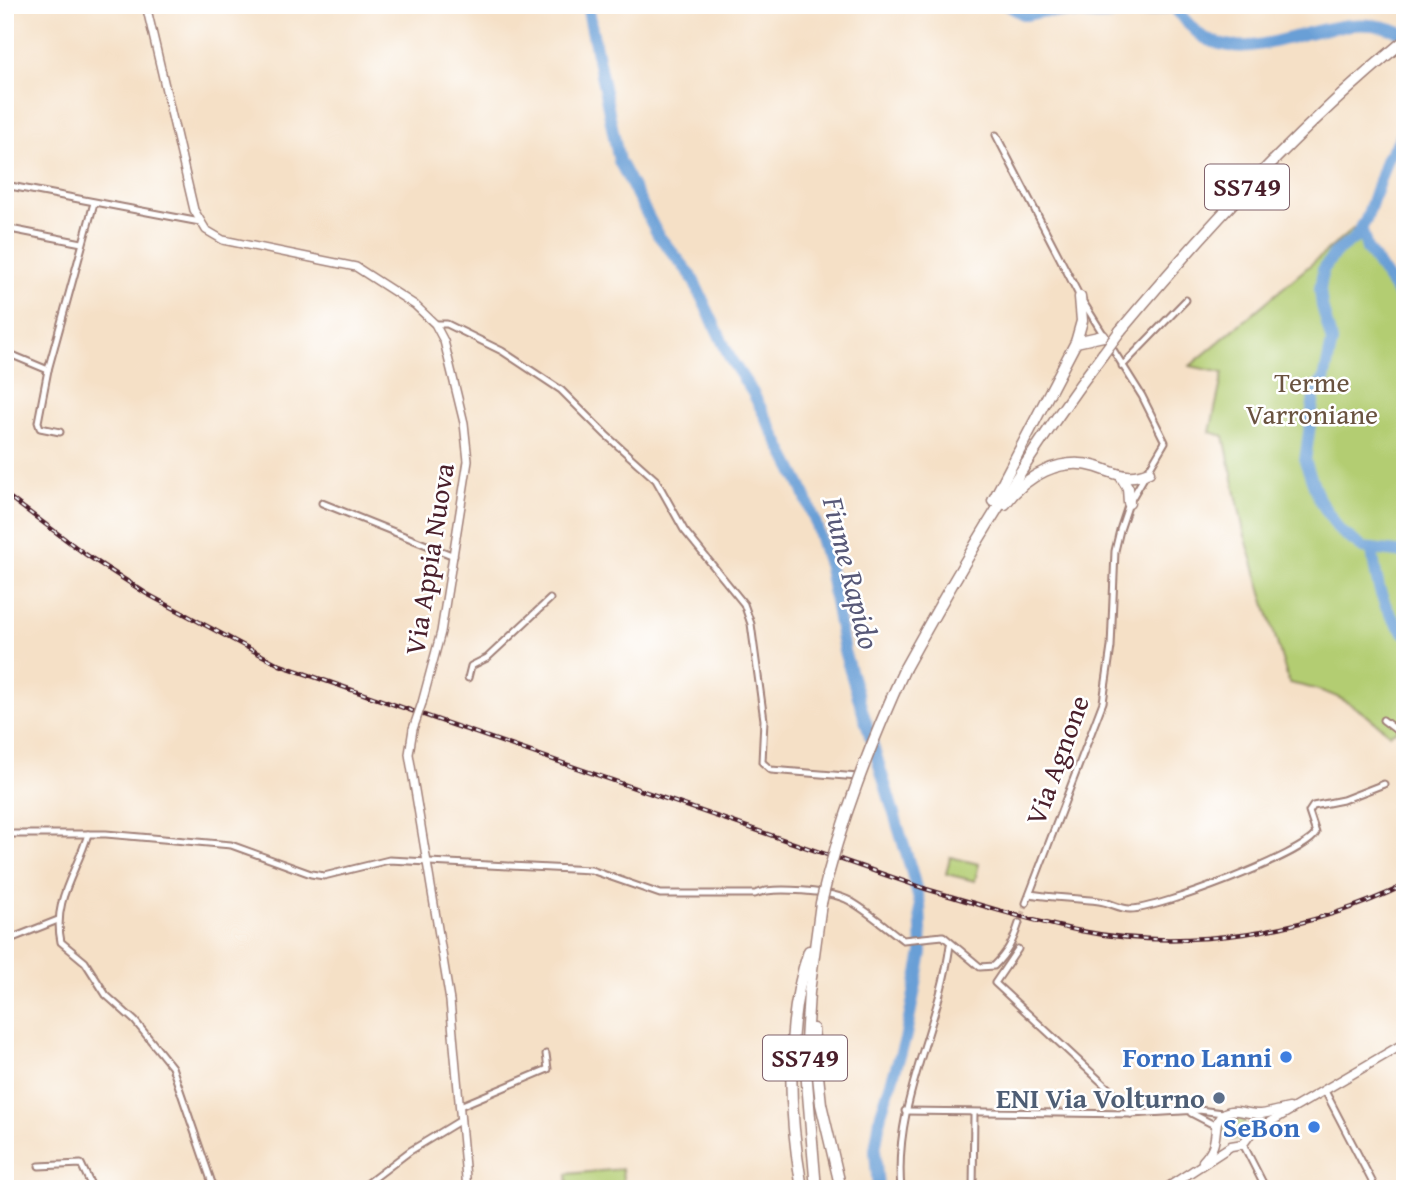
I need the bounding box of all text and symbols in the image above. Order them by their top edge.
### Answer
road number: SS749 [1205,164,1289,210]
park label: Terme Varroniane [1246,361,1378,434]
street label: Via Appia Nuova [393,459,464,658]
water label: Fiume Rapido [812,491,892,654]
street label: Via Agnone [1014,689,1099,830]
road number: SS749 [763,1036,847,1080]
place label: Forno Lanni [1123,1036,1272,1077]
marker: Forno Lanni [1278,1049,1294,1065]
place label: ENI Via Volturno [996,1077,1205,1118]
marker: ENI Via Volturno [1211,1090,1227,1106]
place label: SeBon [1223,1106,1300,1147]
marker: SeBon [1306,1119,1322,1135]

